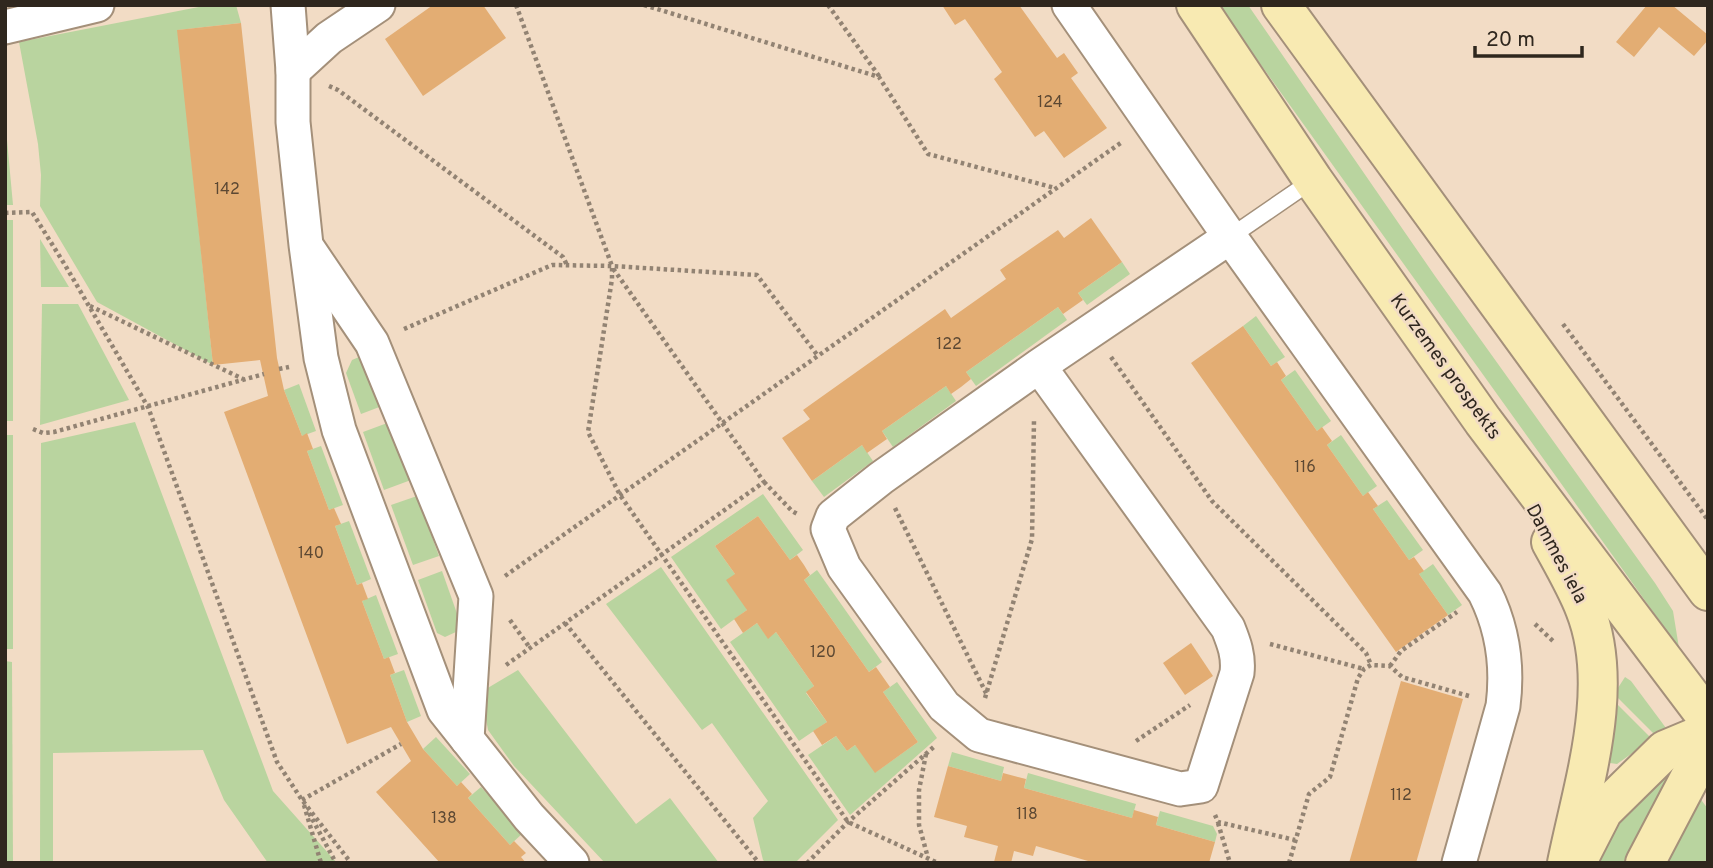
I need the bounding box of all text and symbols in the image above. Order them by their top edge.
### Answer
scale bar [1475,14,1582,58]
text: 20 m [1486,27,1535,54]
house number: 124 [1037,93,1063,113]
house number: 142 [214,180,240,200]
street label: Kurzemes prospekts [1384,290,1506,444]
house number: 122 [936,335,962,355]
house number: 116 [1294,458,1316,478]
street label: Dammes iela [1520,500,1592,608]
house number: 140 [298,544,324,564]
house number: 120 [810,643,836,663]
house number: 112 [1390,786,1412,806]
house number: 118 [1016,805,1038,825]
house number: 138 [431,809,457,829]

